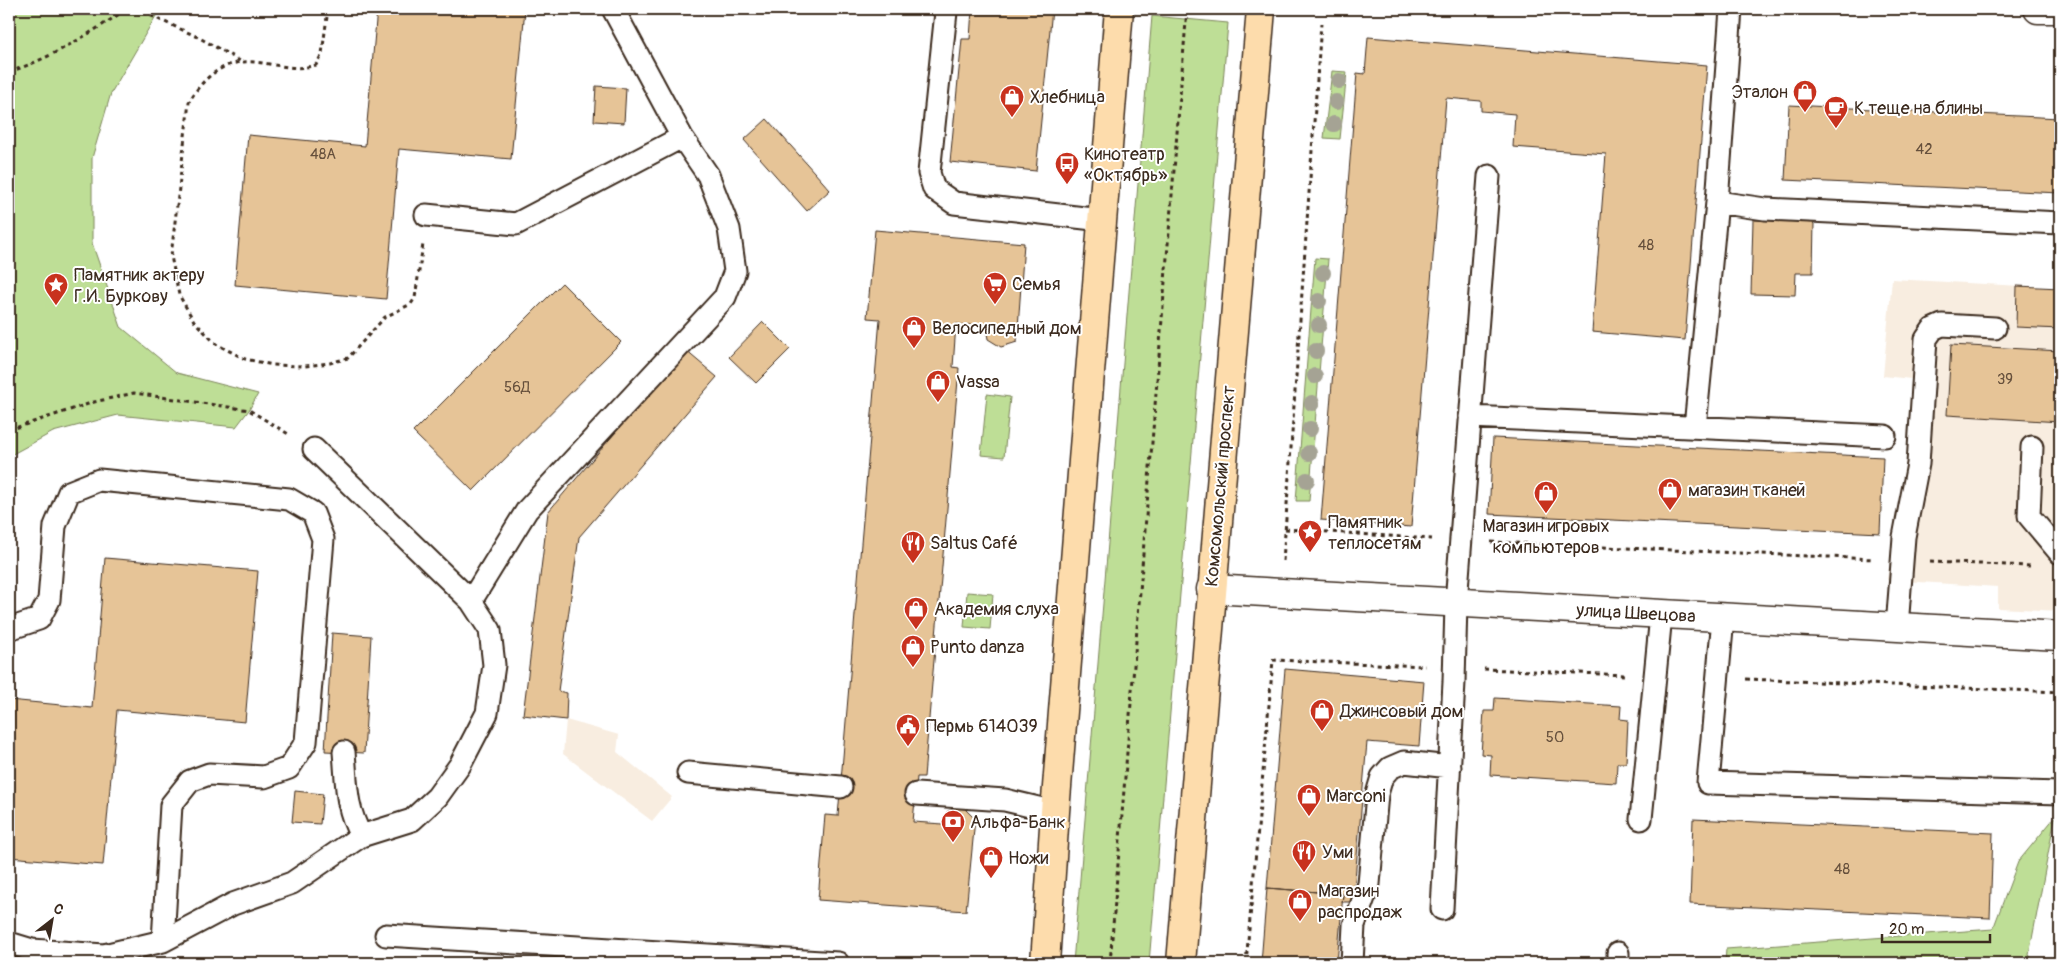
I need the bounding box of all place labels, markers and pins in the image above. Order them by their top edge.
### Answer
shop icon: Эталон [1792,79,1818,113]
place label: Эталон [1732,81,1788,104]
shop icon: Хлебница [999,84,1025,118]
place label: Хлебница [1030,86,1105,109]
cafe icon: К теще на блины [1823,95,1849,129]
place label: К теще на блины [1854,97,1983,120]
place label: Кинотеатр «Октябрь» [1084,143,1167,187]
bus stop icon: Кинотеатр «Октябрь» [1054,151,1080,185]
place label: Памятник актеру Г.И. Буркову [74,264,205,308]
supermarket icon: Семья [982,271,1008,305]
place icon: Памятник актеру Г.И. Буркову [43,272,69,306]
place label: Семья [1012,273,1061,296]
shop icon: Велосипедный дом [901,315,927,349]
place label: Велосипедный дом [932,317,1082,340]
shop icon: Vassa [925,369,951,403]
place label: Vassa [956,371,1000,394]
shop icon: магазин тканей [1657,477,1683,511]
place label: магазин тканей [1688,479,1806,502]
shop icon: Магазин игровых компьютеров [1533,480,1559,514]
place label: Памятник теплосетям [1328,511,1422,555]
place label: Магазин игровых компьютеров [1482,515,1610,559]
place icon: Памятник теплосетям [1297,519,1323,553]
restaurant icon: Saltus Café [900,530,926,564]
place label: Saltus Café [930,532,1018,555]
shop icon: Академия слуха [903,596,929,630]
place label: Академия слуха [934,598,1059,621]
shop icon: Punto danza [900,634,926,668]
place label: Punto danza [930,636,1024,659]
shop icon: Джинсовый дом [1309,698,1335,732]
place label: Джинсовый дом [1339,700,1463,723]
public building icon: Пермь 614039 [895,713,921,747]
place label: Пермь 614039 [926,715,1038,738]
shop icon: Marconi [1296,783,1322,817]
place label: Marconi [1326,785,1386,808]
bank icon: Альфа-Банк [940,809,966,843]
place label: Альфа-Банк [970,811,1066,834]
restaurant icon: Уми [1291,839,1317,873]
place label: Уми [1322,841,1353,864]
shop icon: Ножи [978,845,1004,879]
place label: Ножи [1008,847,1049,870]
place label: Магазин распродаж [1318,880,1403,924]
shop icon: Магазин распродаж [1287,888,1313,922]

